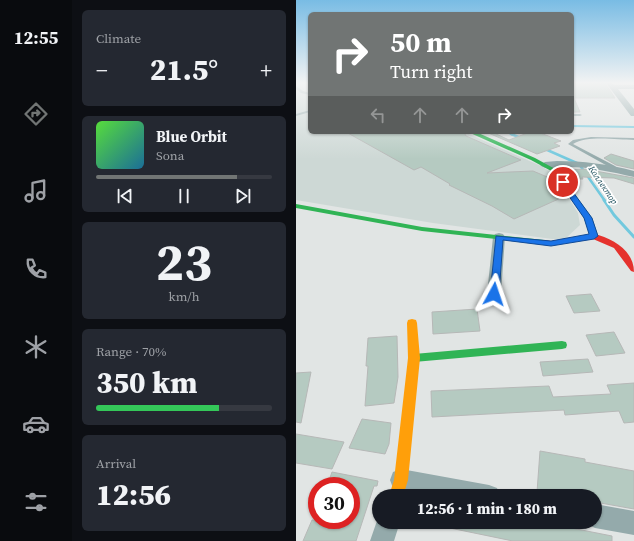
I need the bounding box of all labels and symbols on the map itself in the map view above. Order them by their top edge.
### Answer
water label: Коллектор [585,163,620,207]
pin [546,165,580,199]
position arrow [473,273,515,315]
speed limit sign: 30 [308,477,360,529]

